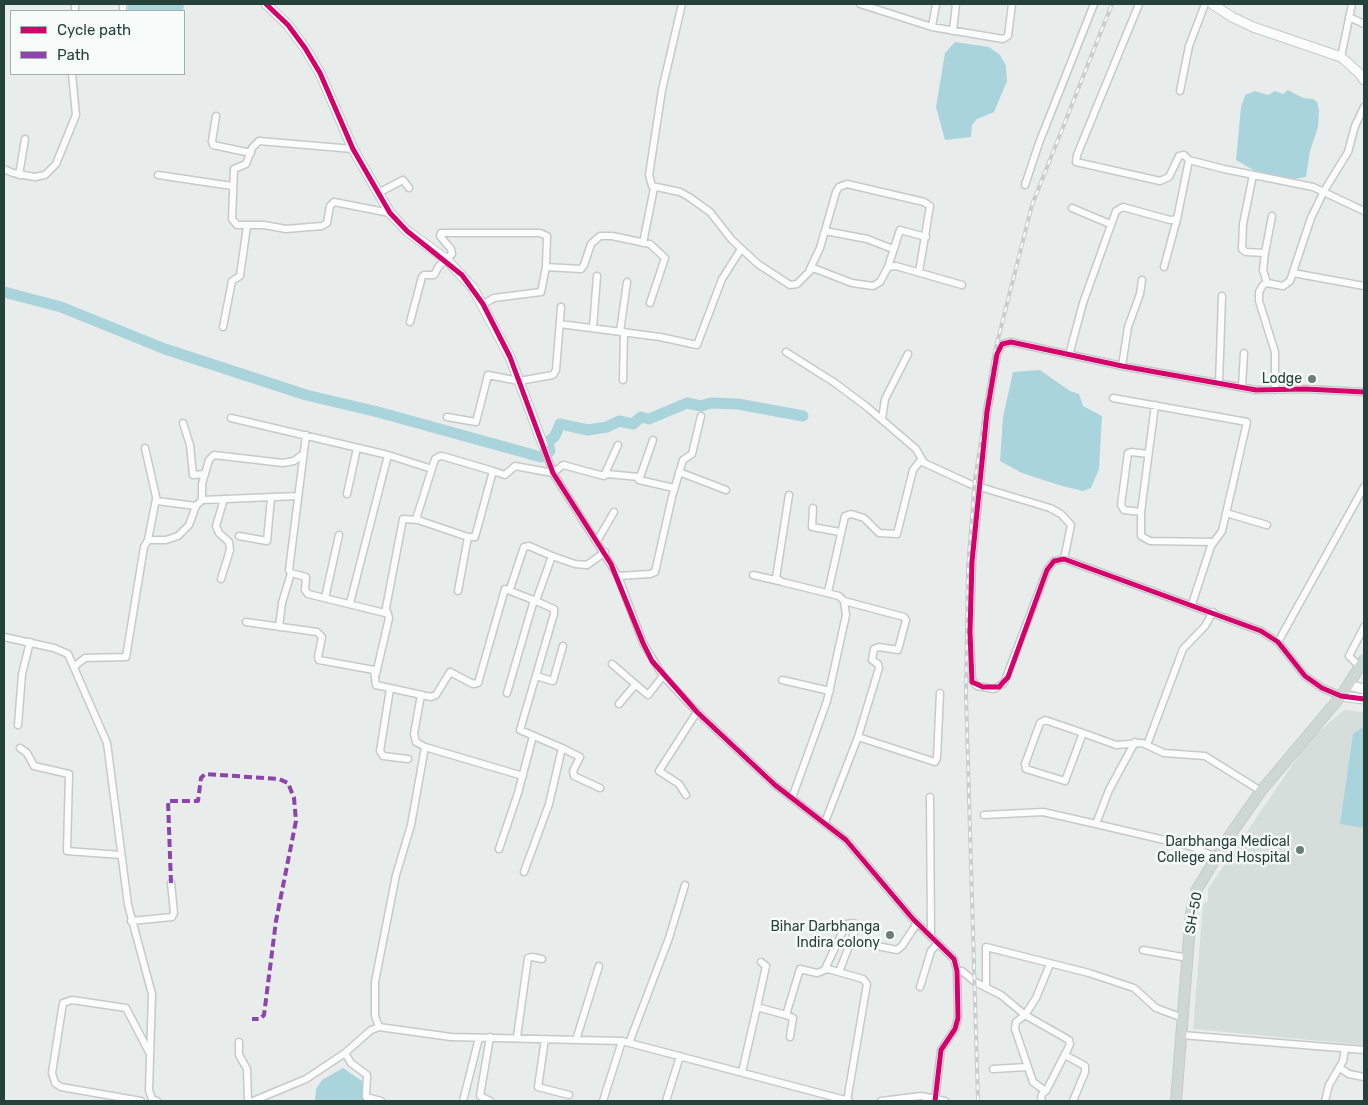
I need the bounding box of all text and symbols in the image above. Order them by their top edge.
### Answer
legend [10,10,185,75]
text: Cycle path [57,21,131,39]
text: Path [57,46,90,64]
place label: Lodge [1262,371,1302,387]
marker: Lodge [1306,373,1318,385]
place label: Darbhanga Medical College and Hospital [1157,834,1290,866]
marker: Darbhanga Medical College and Hospital [1294,844,1306,856]
street label: SH-50 [1182,891,1206,935]
place label: Bihar Darbhanga Indira colony [770,919,880,952]
marker: Bihar Darbhanga Indira colony [884,929,896,941]

